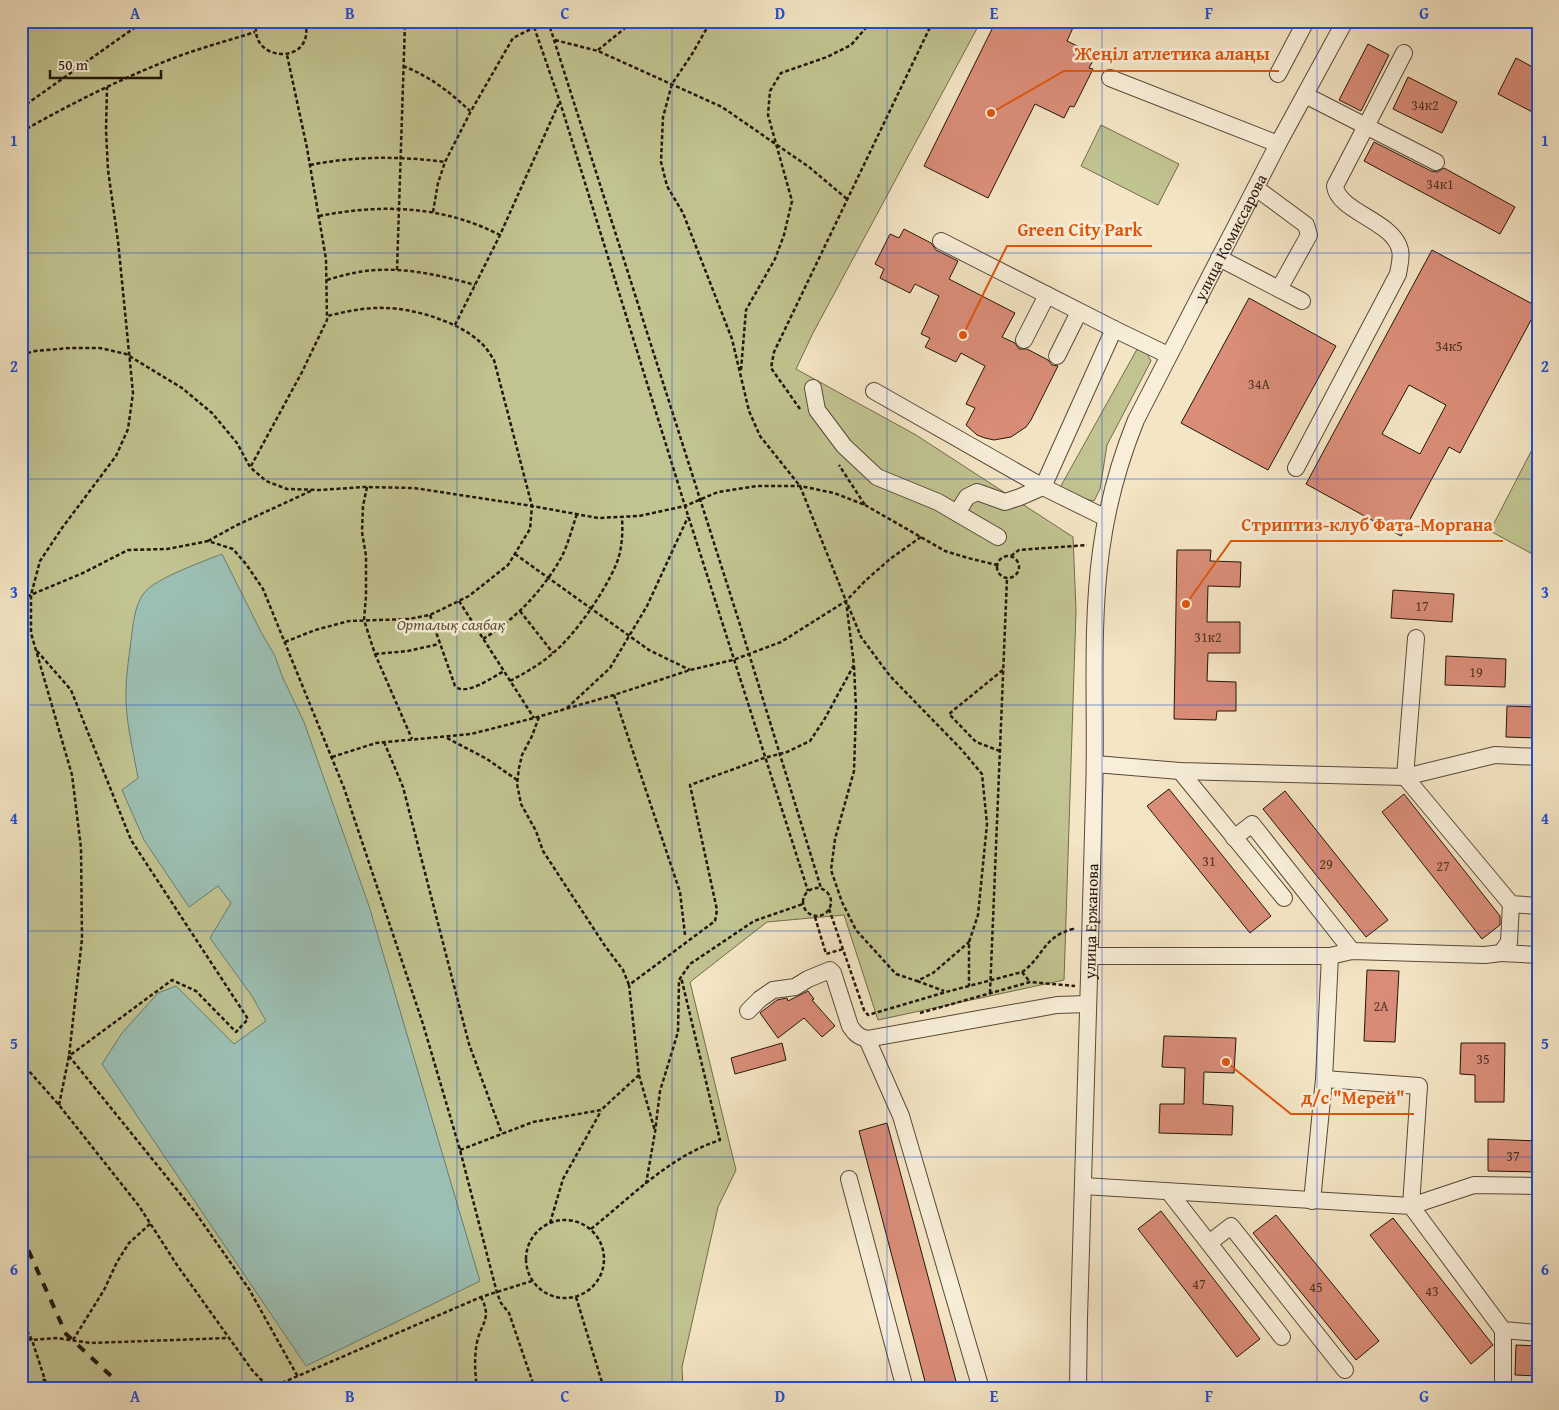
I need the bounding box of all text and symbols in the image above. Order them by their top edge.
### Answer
text: A [130,1,141,25]
text: B [345,1,355,25]
text: C [560,1,570,25]
text: D [775,1,785,25]
text: E [990,1,999,25]
text: F [1205,1,1213,25]
text: G [1419,1,1429,25]
callout: Жеңіл атлетика алаңы [1064,38,1279,71]
text: Жеңіл атлетика алаңы [1073,40,1270,67]
scale bar [50,48,161,80]
text: 50 m [58,54,89,75]
house number: 34к2 [1411,95,1439,115]
text: 1 [10,128,18,152]
text: 1 [1541,128,1549,152]
street label: улица Комиссарова [1187,169,1273,306]
house number: 34к1 [1426,174,1454,194]
callout: Green City Park [1007,213,1152,246]
text: Green City Park [1017,216,1143,243]
house number: 34к5 [1435,336,1463,356]
text: 2 [10,354,18,378]
text: 2 [1541,354,1549,378]
house number: 34А [1248,374,1270,394]
callout: Стриптиз-клуб Фата-Моргана [1231,508,1503,541]
text: Стриптиз-клуб Фата-Моргана [1241,511,1494,538]
text: 3 [10,580,18,604]
text: 3 [1541,580,1549,604]
house number: 17 [1415,596,1429,616]
park label: Орталық саябақ [397,612,505,636]
house number: 31к2 [1194,627,1222,647]
house number: 19 [1469,662,1483,682]
text: 4 [10,806,18,830]
text: 4 [1541,806,1549,830]
house number: 31 [1202,851,1216,871]
house number: 29 [1319,854,1333,874]
house number: 27 [1436,856,1450,876]
street label: улица Ержанова [1077,863,1104,980]
house number: 2А [1373,996,1389,1016]
text: 5 [10,1031,18,1055]
text: 5 [1541,1031,1549,1055]
house number: 35 [1476,1049,1490,1069]
callout: д/с "Мерей" [1291,1081,1414,1114]
text: д/с "Мерей" [1301,1084,1405,1111]
house number: 37 [1506,1146,1520,1166]
text: 6 [10,1257,18,1281]
text: 6 [1541,1257,1549,1281]
house number: 47 [1192,1274,1206,1294]
house number: 45 [1309,1277,1323,1297]
house number: 43 [1425,1281,1439,1301]
text: A [130,1384,141,1408]
text: B [345,1384,355,1408]
text: C [560,1384,570,1408]
text: D [775,1384,785,1408]
text: E [990,1384,999,1408]
text: F [1205,1384,1213,1408]
text: G [1419,1384,1429,1408]

